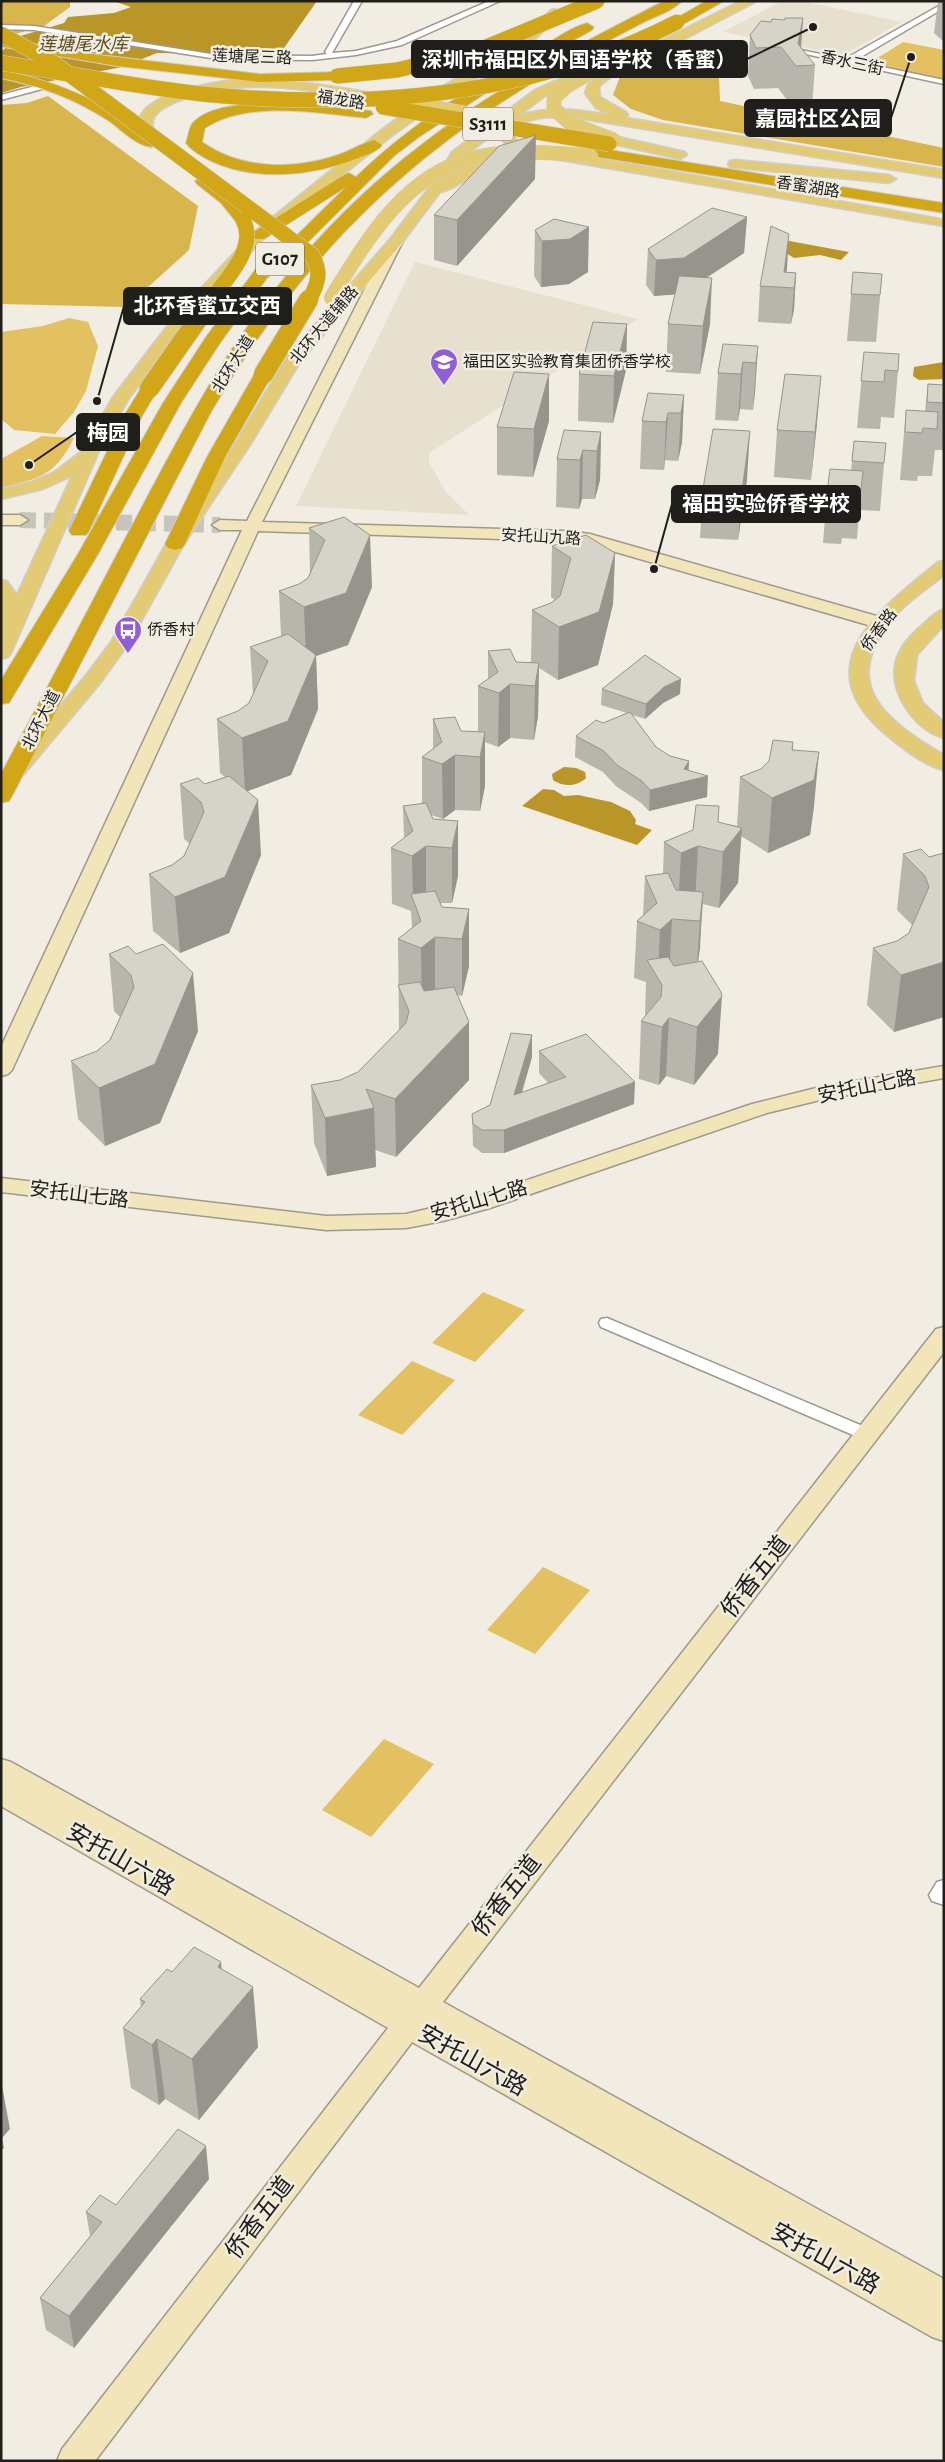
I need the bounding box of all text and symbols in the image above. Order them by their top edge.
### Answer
water label: 莲塘尾水库 [38,34,131,54]
callout: 深圳市福田区外国语学校（香蜜） [412,41,747,77]
street label: 莲塘尾三路 [212,47,292,66]
text: 深圳市福田区外国语学校（香蜜） [422,48,737,71]
street label: 香水三街 [819,48,885,77]
street label: 福龙路 [316,87,366,112]
callout: 嘉园社区公园 [745,100,891,136]
road number: S3111 [463,108,513,140]
text: 嘉园社区公园 [755,108,881,130]
street label: 香蜜湖路 [775,173,841,200]
road number: G107 [256,242,304,276]
street label: 北环大道辅路 [286,282,361,367]
callout: 北环香蜜立交西 [124,288,291,324]
text: 北环香蜜立交西 [134,294,281,317]
street label: 北环大道 [208,332,257,395]
school or university icon: 福田区实验教育集团侨香学校 [429,347,459,386]
place label: 福田区实验教育集团侨香学校 [463,353,671,370]
callout: 梅园 [77,414,139,450]
text: 梅园 [87,422,129,444]
callout: 福田实验侨香学校 [672,486,860,522]
text: 福田实验侨香学校 [682,492,850,515]
street label: 安托山九路 [501,526,581,547]
street label: 侨香路 [857,605,900,654]
bus stop icon: 侨香村 [113,615,143,654]
place label: 侨香村 [147,621,195,638]
street label: 北环大道 [18,687,63,752]
street label: 安托山七路 [816,1067,918,1106]
street label: 安托山七路 [428,1177,530,1224]
street label: 安托山七路 [28,1178,130,1211]
street label: 侨香五道 [715,1531,795,1622]
street label: 安托山六路 [62,1818,179,1900]
street label: 侨香五道 [466,1850,546,1941]
street label: 安托山六路 [414,2020,531,2101]
street label: 侨香五道 [220,2171,298,2264]
street label: 安托山六路 [767,2218,884,2299]

